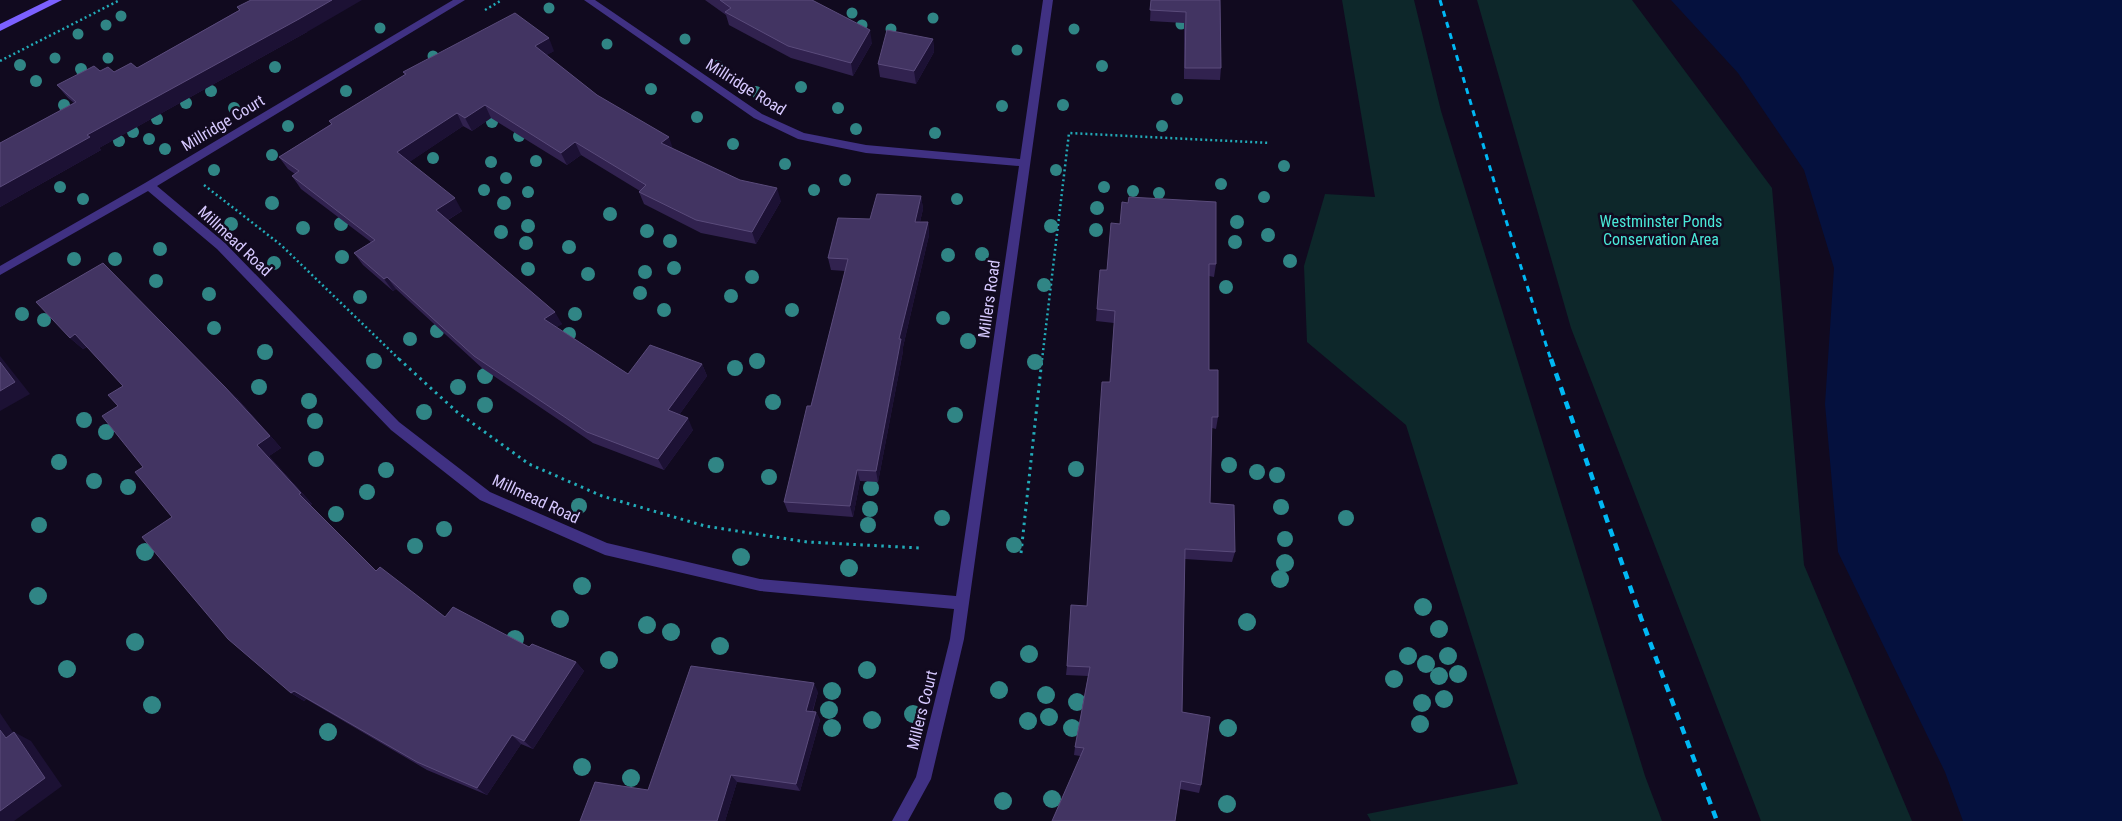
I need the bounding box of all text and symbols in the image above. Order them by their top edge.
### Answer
street label: Millridge Road [702,55,790,119]
street label: Millridge Court [178,91,268,155]
street label: Millmead Road [194,202,276,280]
park label: Westminster Ponds Conservation Area [1600,212,1722,249]
street label: Millers Road [974,259,1004,339]
street label: Millmead Road [489,471,583,527]
street label: Millers Court [903,668,941,752]

